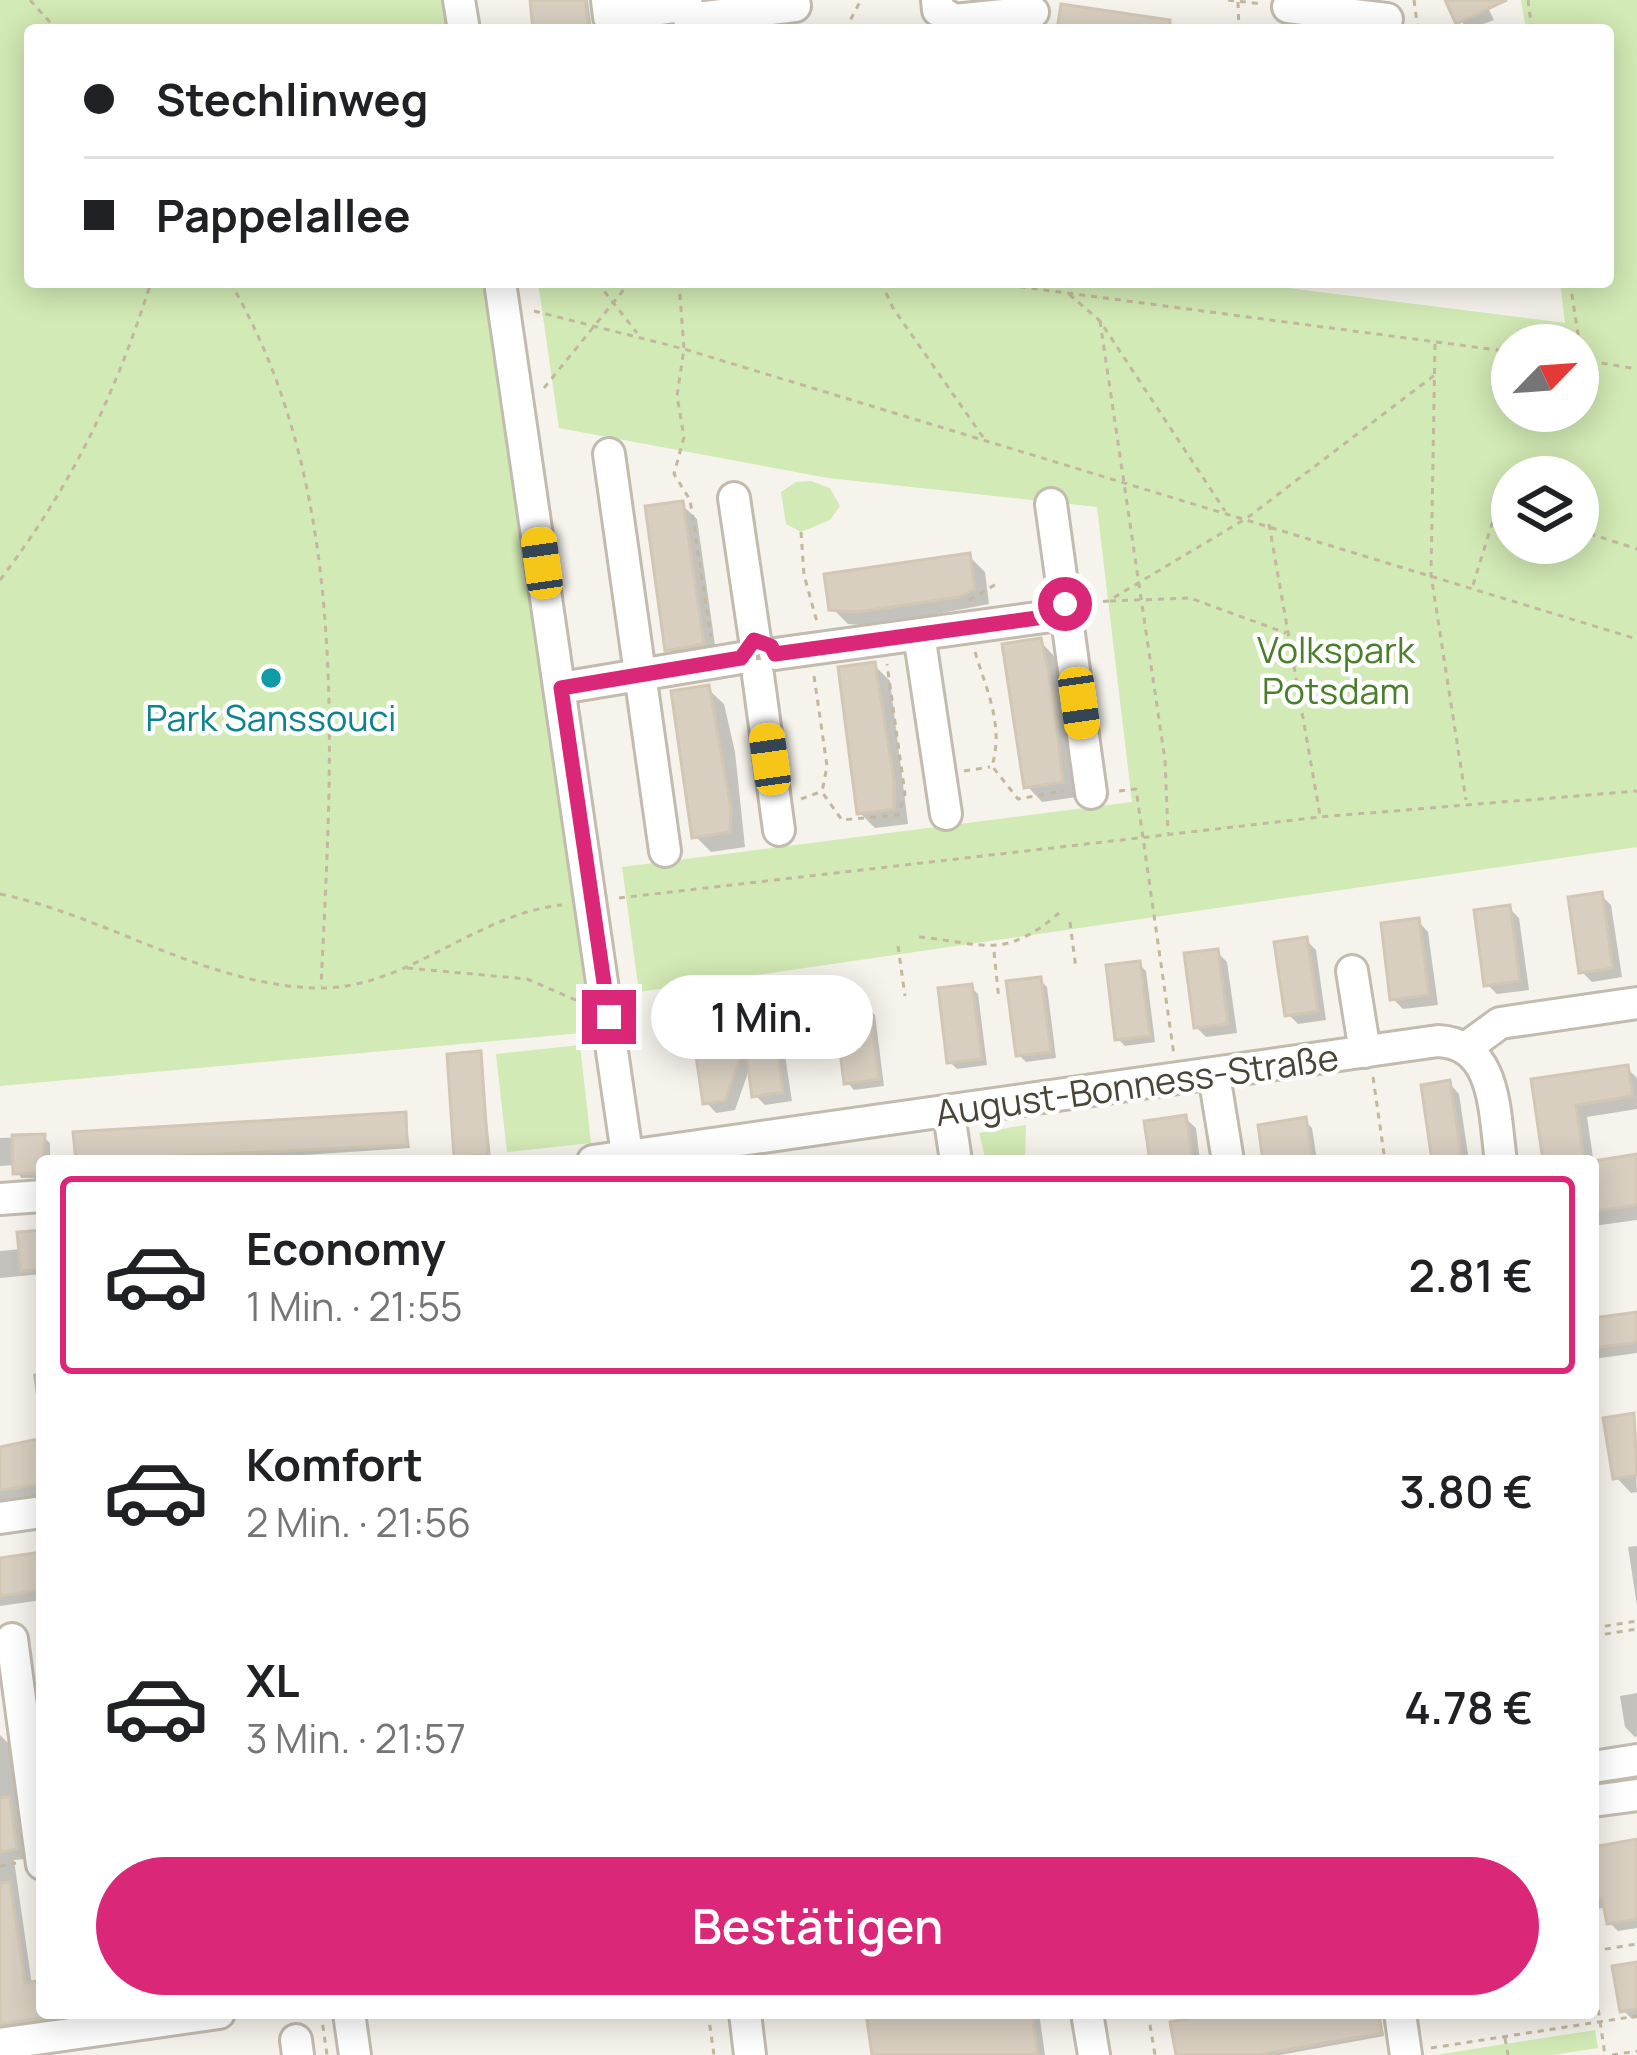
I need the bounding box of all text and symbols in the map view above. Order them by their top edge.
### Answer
text: Stechlinweg [156,68,428,130]
text: Pappelallee [156,184,411,246]
north arrow [1491,324,1599,432]
map controls [1491,324,1599,564]
button: layers [1491,456,1599,564]
car [519,525,565,601]
route start [1038,577,1092,631]
park label: Volkspark Potsdam [1257,625,1416,715]
marker: Park Sanssouci [258,665,284,691]
car [1056,665,1102,741]
place label: Park Sanssouci [146,693,396,742]
car [747,721,793,797]
callout: 1 Min. [651,975,873,1059]
route end [582,990,636,1044]
text: 1 Min. [711,990,813,1044]
street label: August-Bonness-Straße [932,1032,1342,1137]
text: Economy [246,1217,446,1279]
icon: car [102,1221,210,1329]
text: 2.81 € [1408,1244,1533,1306]
text: 1 Min. · 21:55 [246,1279,463,1333]
text: Komfort [246,1433,423,1495]
icon: car [102,1437,210,1545]
text: 3.80 € [1399,1460,1533,1522]
text: 2 Min. · 21:56 [246,1495,471,1549]
text: XL [246,1649,300,1711]
icon: car [102,1653,210,1761]
text: 4.78 € [1404,1676,1533,1738]
text: 3 Min. · 21:57 [246,1711,466,1765]
button: Bestätigen [96,1857,1539,1995]

